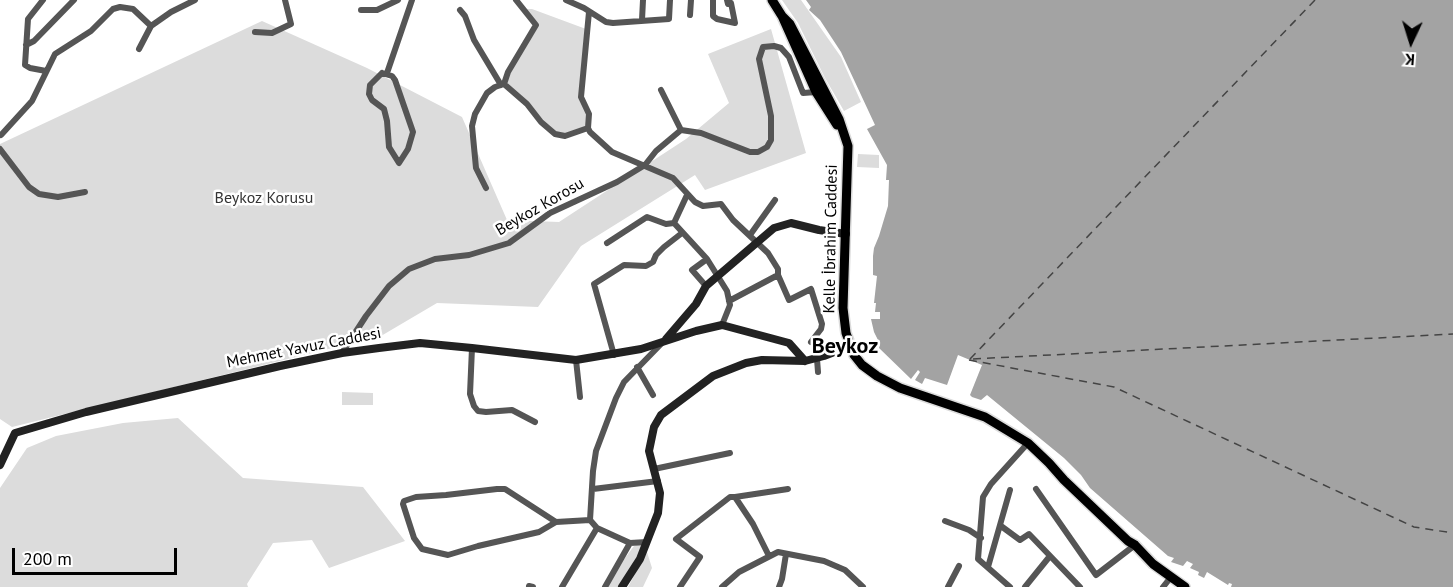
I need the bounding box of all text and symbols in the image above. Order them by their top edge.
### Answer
north arrow [1381,12,1441,72]
text: K [1404,50,1415,70]
street label: Kelle İbrahim Caddesi [820,164,842,314]
street label: Beykoz Korosu [492,174,588,240]
park label: Beykoz Korusu [215,188,313,208]
street label: Mehmet Yavuz Caddesi [225,324,383,372]
district label: Beykoz [812,334,878,360]
scale bar [15,536,180,574]
text: 200 m [23,547,72,570]

